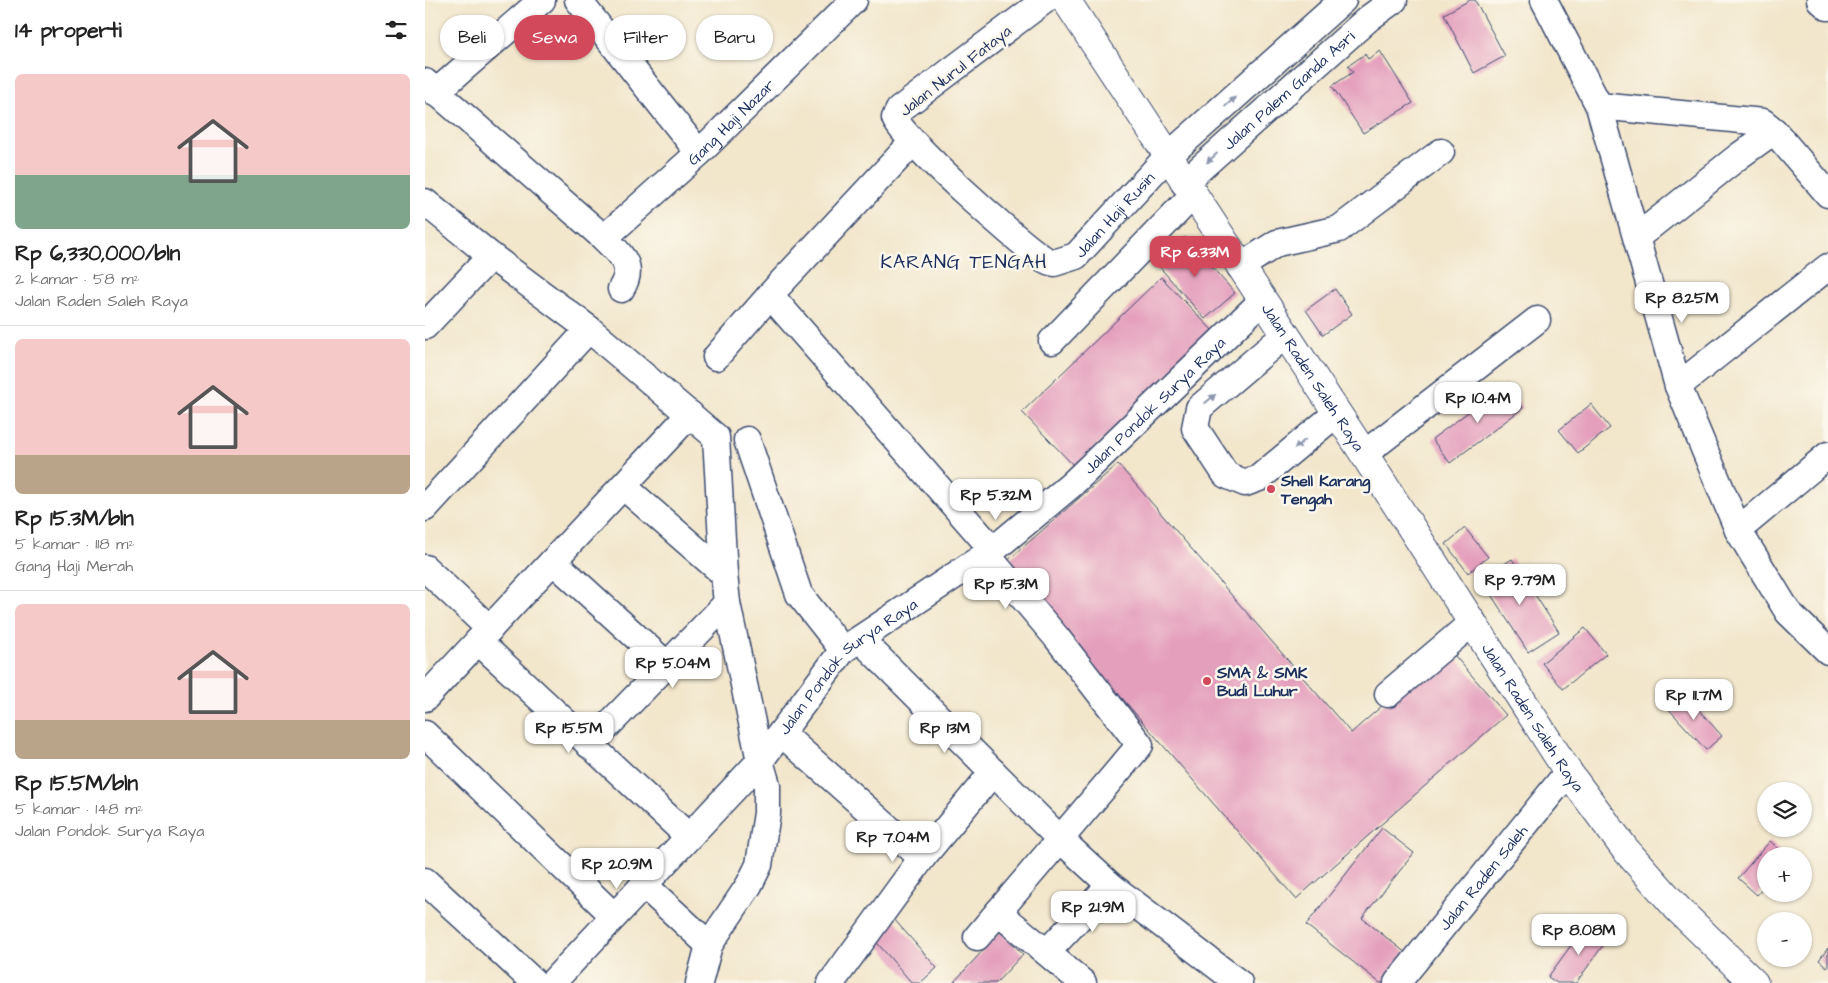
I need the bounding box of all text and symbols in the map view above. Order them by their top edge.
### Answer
chip: Beli [440,15,504,60]
chip: Sewa [514,15,595,60]
chip: Filter [605,15,686,60]
chip: Baru [696,15,773,60]
text: 14 properti [15,16,122,45]
icon: filters [382,16,410,44]
street label: Jalan Nurul Fataya [895,20,1017,122]
street label: Jalan Palem Ganda Asri [1219,26,1360,155]
street label: Gang Haji Nazar [683,74,780,170]
one-way arrow [1224,97,1237,108]
icon: home [168,106,258,196]
one-way arrow [1207,152,1219,164]
street label: Jalan Haji Rusin [1070,167,1160,263]
pin: Rp 6.33M [1143,236,1247,278]
text: Rp 6,330,000/bln [15,239,180,268]
text: Rp 6.33M [1161,241,1229,263]
district label: KARANG TENGAH [881,249,1047,276]
text: 2 kamar · 58 m² [15,268,140,290]
pin: Rp 8.25M [1630,282,1734,324]
text: Rp 8.25M [1645,287,1719,309]
text: Jalan Raden Saleh Raya [15,290,188,312]
street label: Jalan Raden Saleh Raya [1256,299,1369,456]
street label: Jalan Pondok Surya Raya [1079,332,1231,479]
icon: home [168,372,258,462]
pin: Rp 10.4M [1426,382,1530,424]
text: Rp 10.4M [1445,387,1511,409]
one-way arrow [1203,393,1216,404]
one-way arrow [1293,439,1306,450]
place label: Shell Karang Tengah [1280,470,1371,512]
pin: Rp 5.32M [944,478,1048,521]
marker: Shell Karang Tengah [1265,483,1277,495]
text: Rp 5.32M [961,484,1031,506]
text: Rp 15.3M/bln [15,504,134,533]
text: 5 kamar · 118 m² [15,533,135,555]
text: Gang Haji Merah [15,555,133,577]
pin: Rp 9.79M [1468,564,1572,606]
pin: Rp 15.3M [954,568,1058,610]
text: Rp 9.79M [1485,569,1555,591]
text: Rp 15.3M [974,573,1038,595]
street label: Jalan Pondok Surya Raya [774,594,922,739]
icon: home [168,637,258,727]
street label: Jalan Raden Saleh Raya [1476,639,1589,796]
pin: Rp 5.04M [621,646,725,689]
text: Rp 5.04M [636,652,710,674]
place label: SMA & SMK Budi Luhur [1216,662,1308,702]
marker: SMA & SMK Budi Luhur [1201,675,1213,687]
pin: Rp 11.7M [1642,678,1746,721]
text: Rp 11.7M [1666,684,1722,706]
pin: Rp 15.5M [517,712,621,754]
pin: Rp 13M [904,712,986,754]
text: Rp 15.5M [536,717,602,739]
text: Rp 13M [920,717,970,739]
text: Rp 15.5M/bln [15,769,138,798]
map controls [1757,782,1812,967]
button: layers [1757,782,1812,837]
text: 5 kamar · 148 m² [15,798,143,820]
text: Jalan Pondok Surya Raya [15,820,204,842]
pin: Rp 7.04M [841,820,945,863]
street label: Jalan Raden Saleh [1434,820,1533,935]
text: Rp 7.04M [856,826,930,848]
button: + [1757,847,1812,902]
pin: Rp 20.9M [565,848,669,890]
text: Rp 20.9M [582,853,652,875]
pin: Rp 21.9M [1041,890,1145,933]
text: Rp 21.9M [1062,896,1124,918]
button: − [1757,912,1812,967]
pin: Rp 8.08M [1527,914,1631,956]
text: Rp 8.08M [1542,919,1616,941]

